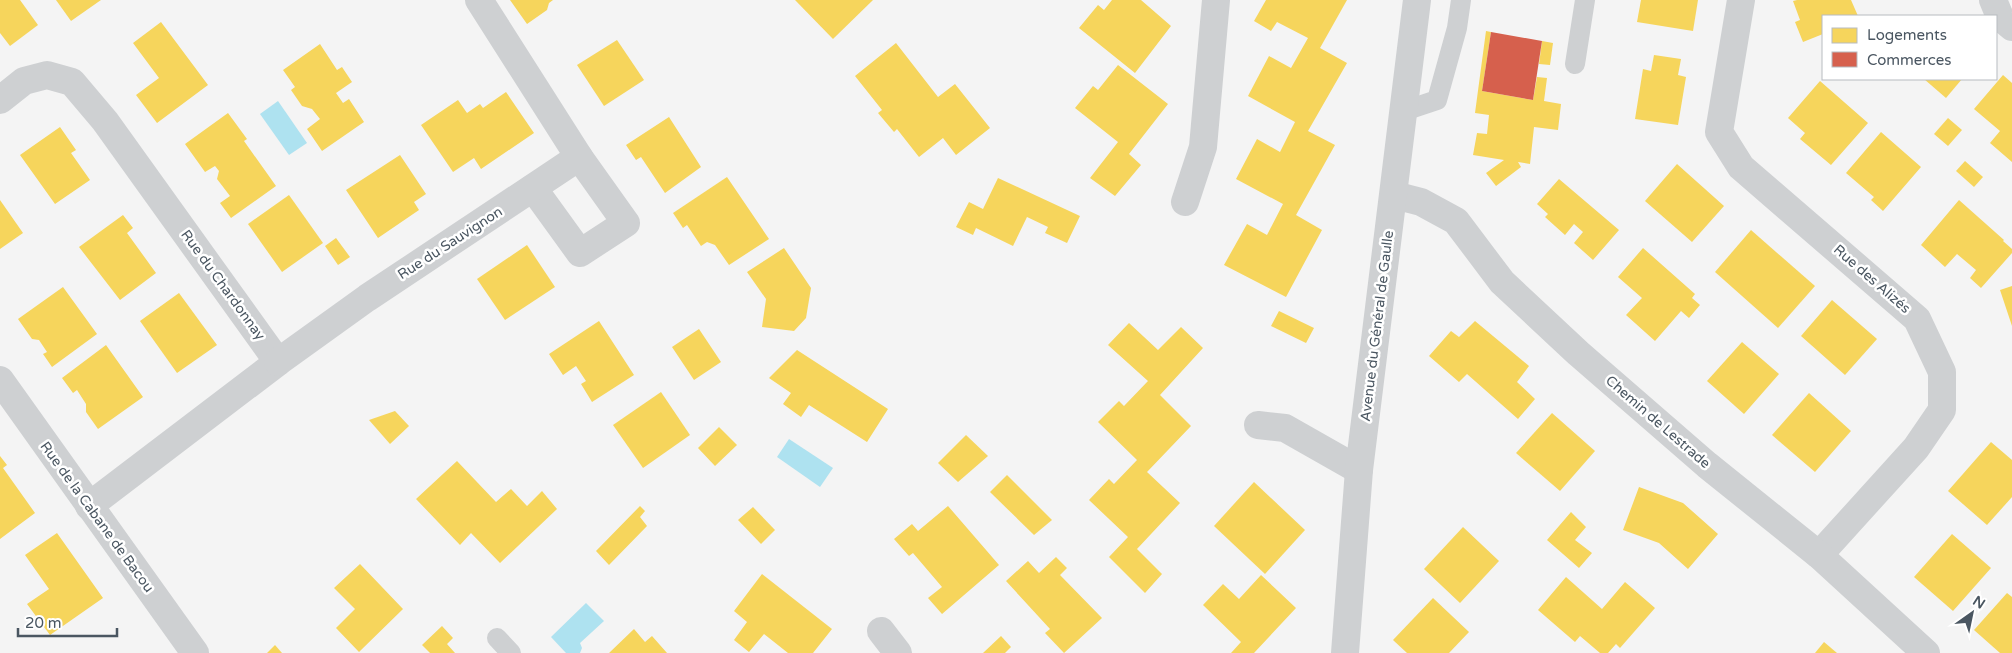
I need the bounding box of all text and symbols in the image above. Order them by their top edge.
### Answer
legend [1822,15,1997,80]
text: Logements [1867,26,1947,44]
text: Commerces [1867,51,1951,69]
street label: Rue du Sauvignon [394,203,506,283]
street label: Rue du Chardonnay [177,227,269,344]
street label: Avenue du Général de Gaulle [1357,229,1397,422]
street label: Rue des Alizés [1830,241,1914,317]
street label: Chemin de Lestrade [1602,372,1714,472]
street label: Rue de la Cabane de Bacou [37,438,157,596]
north arrow [1947,588,1997,638]
text: N [1969,592,1988,613]
scale bar [18,606,116,638]
text: 20 m [25,614,62,632]

